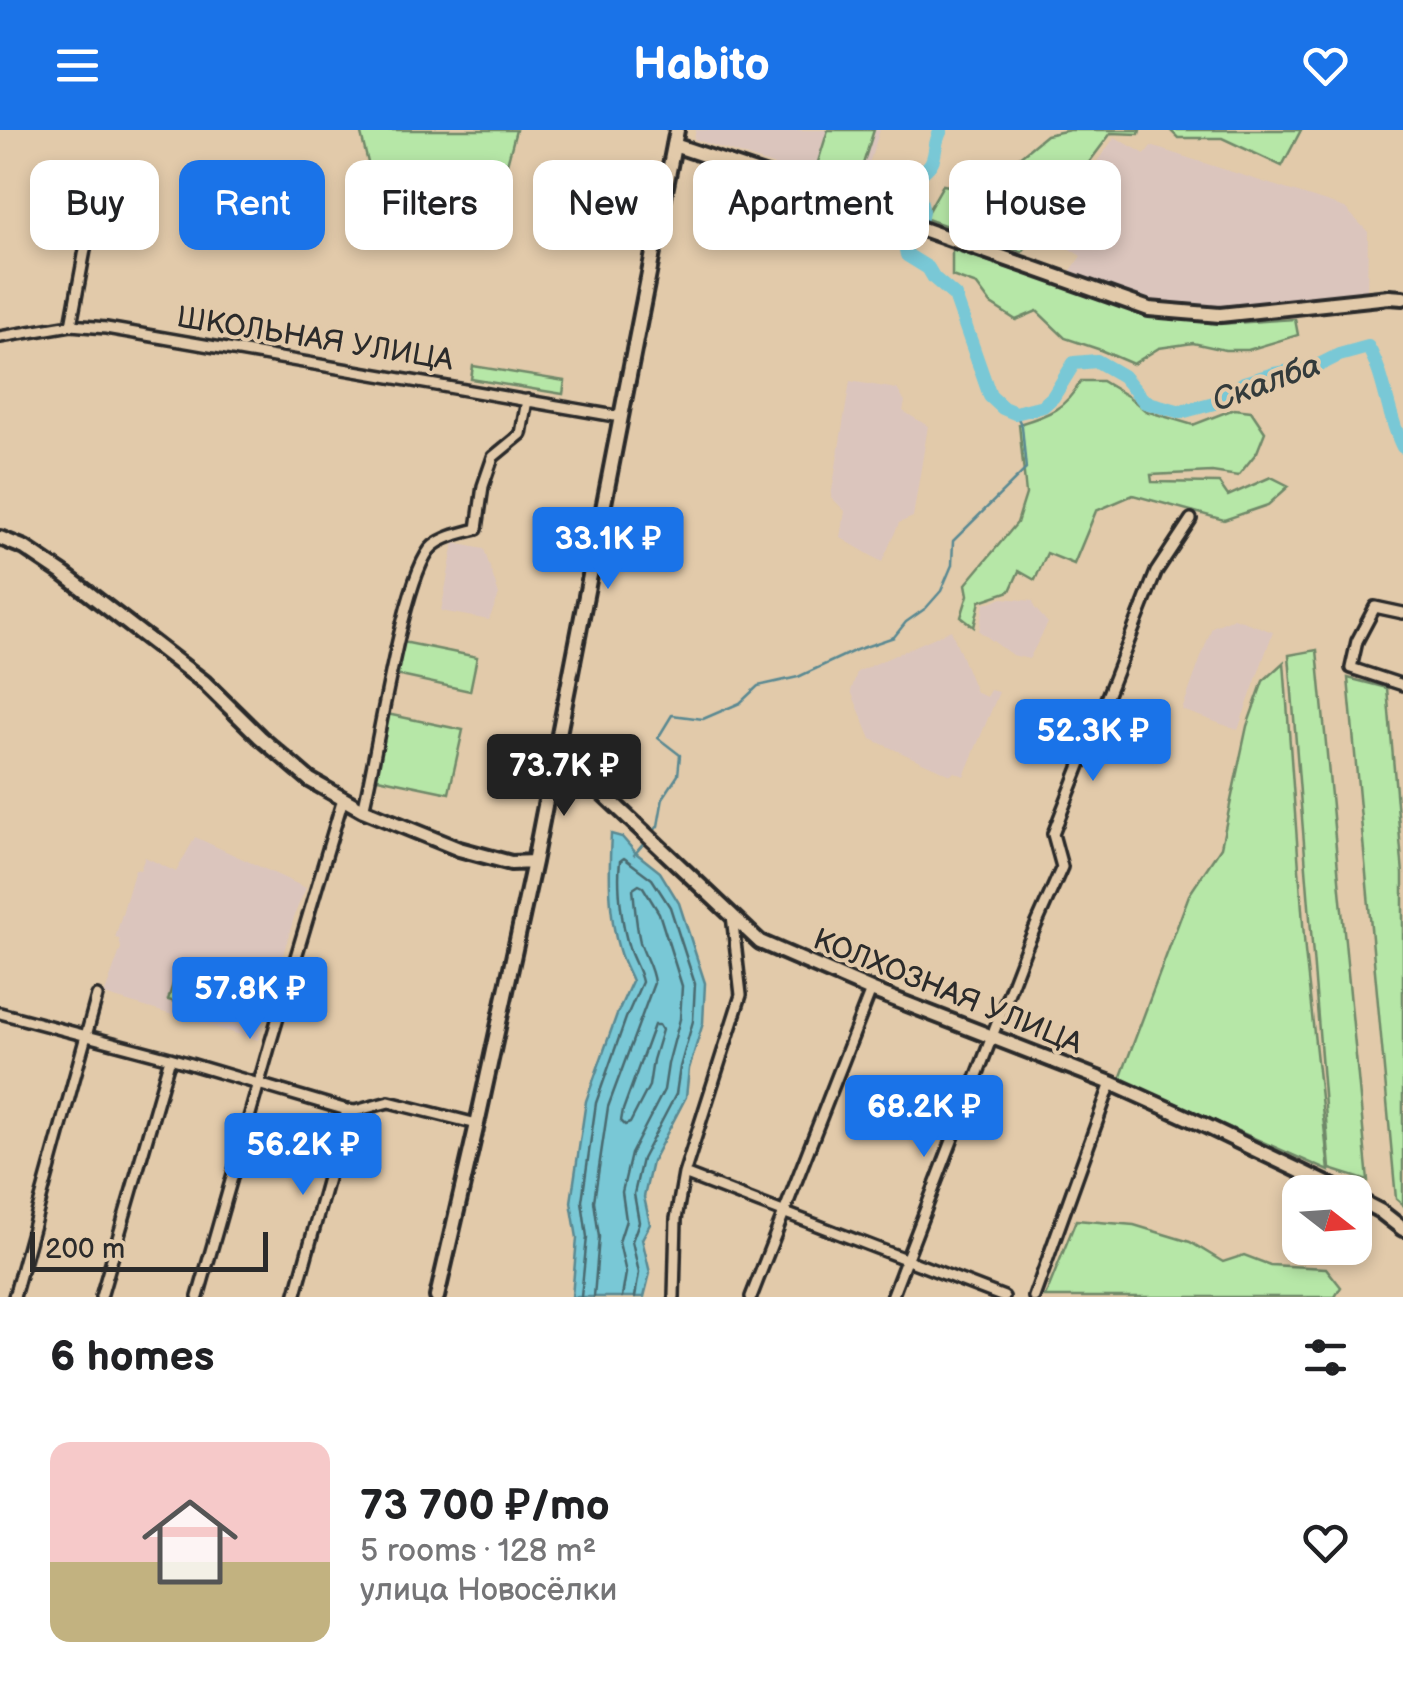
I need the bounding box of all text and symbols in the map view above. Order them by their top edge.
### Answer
icon: menu [50,38,105,93]
text: Habito [633,38,770,93]
icon: heart [1298,38,1353,93]
chip: Buy [30,160,159,250]
chip: Rent [179,160,325,250]
chip: Filters [345,160,513,250]
chip: New [533,160,673,250]
chip: Apartment [693,160,929,250]
chip: House [949,160,1121,250]
street label: ШКОЛЬНАЯ УЛИЦА [174,299,456,379]
water label: Скалба [1207,346,1326,421]
pin: 33.1K ₽ [516,507,700,592]
text: 33.1K ₽ [555,520,661,559]
pin: 52.3K ₽ [1001,699,1185,784]
text: 52.3K ₽ [1037,712,1149,751]
pin: 73.7K ₽ [472,734,656,819]
text: 73.7K ₽ [509,747,619,786]
street label: КОЛХОЗНАЯ УЛИЦА [808,921,1088,1063]
pin: 57.8K ₽ [158,957,342,1042]
text: 57.8K ₽ [194,970,306,1009]
pin: 68.2K ₽ [832,1075,1016,1160]
text: 68.2K ₽ [867,1088,981,1127]
pin: 56.2K ₽ [211,1113,395,1198]
text: 56.2K ₽ [246,1126,360,1165]
north arrow [1282,1175,1372,1265]
map controls [1282,1175,1372,1265]
scale bar [30,1227,268,1272]
text: 200 m [45,1233,125,1266]
icon: filters [1298,1330,1353,1385]
text: 6 homes [50,1332,214,1383]
text: 73 700 ₽/mo [360,1481,610,1532]
icon: home [130,1482,250,1602]
icon: heart [1298,1515,1353,1570]
text: 5 rooms · 128 m² [360,1532,596,1571]
text: улица Новосёлки [360,1571,617,1610]

